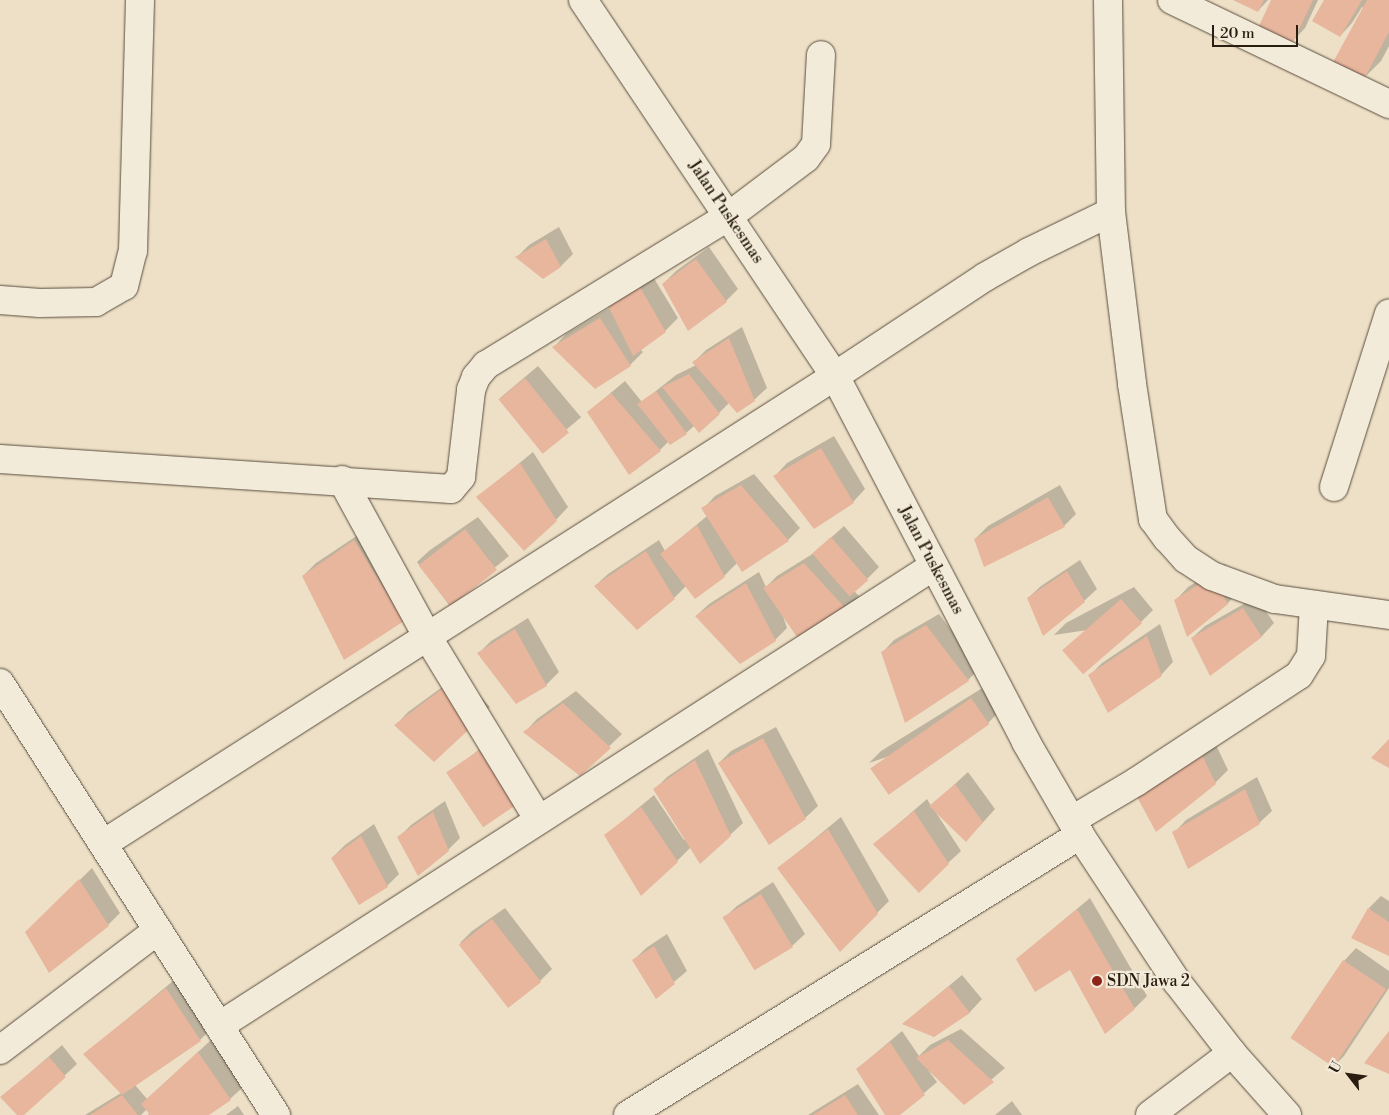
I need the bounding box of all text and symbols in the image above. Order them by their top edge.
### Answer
scale bar [1214,15,1300,47]
text: 20 m [1220,24,1255,43]
street label: Jalan Puskesmas [684,157,768,267]
street label: Jalan Puskesmas [894,502,968,618]
place label: SDN Jawa 2 [1107,971,1190,991]
marker: SDN Jawa 2 [1091,975,1103,987]
north arrow [1324,1050,1374,1100]
text: U [1326,1058,1347,1077]

